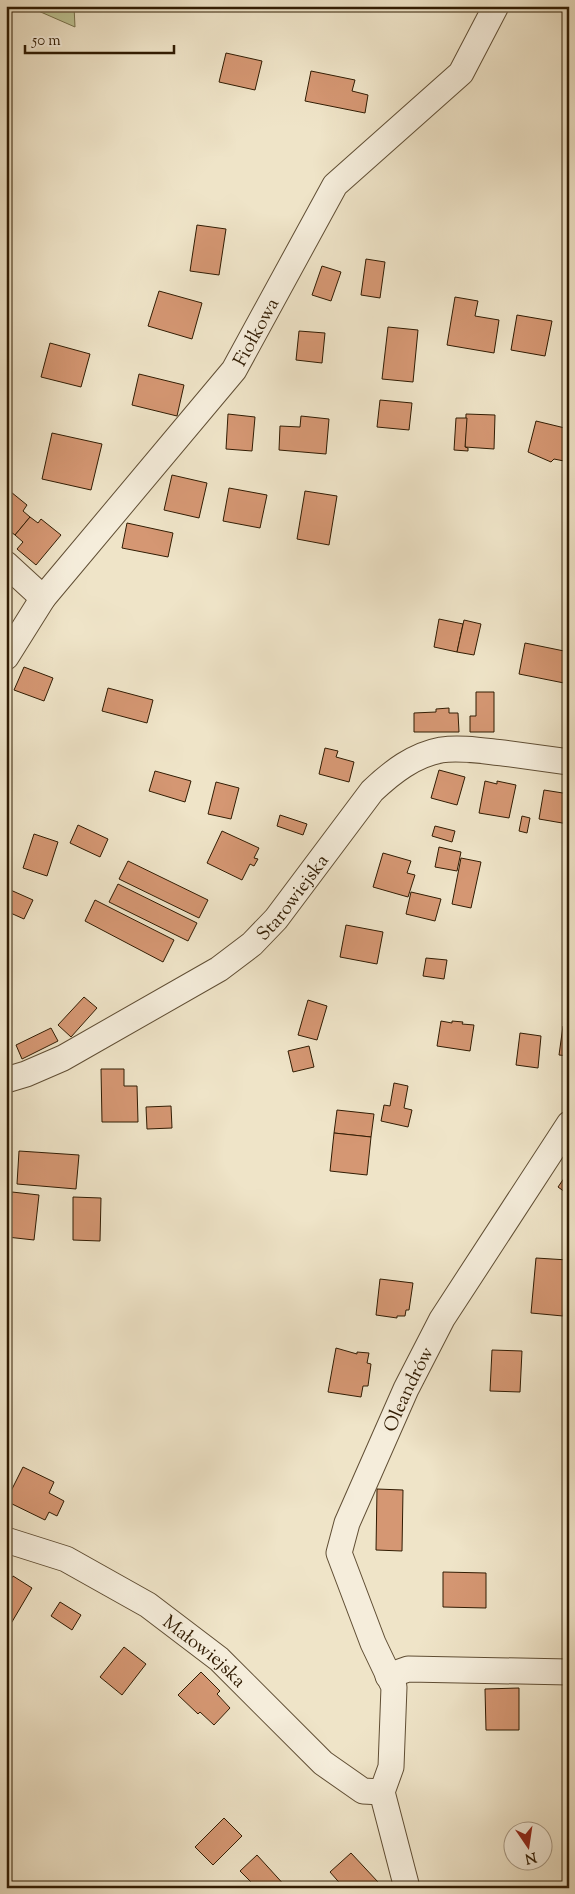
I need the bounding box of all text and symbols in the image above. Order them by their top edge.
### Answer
scale bar [25,22,174,54]
text: 50 m [31,31,61,52]
street label: Fiołkowa [228,293,287,372]
street label: Starowiejska [251,849,336,948]
street label: Oleandrów [378,1343,442,1437]
street label: Małowiejska [156,1610,251,1695]
north arrow [502,1822,552,1872]
text: N [523,1846,538,1868]

